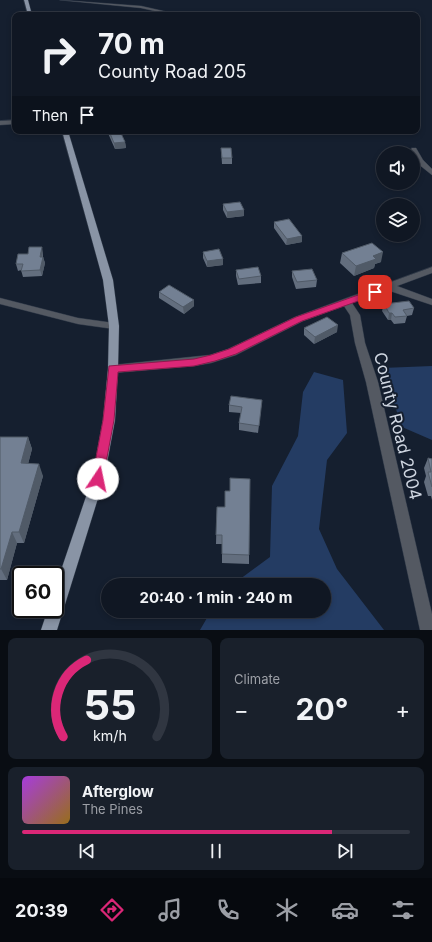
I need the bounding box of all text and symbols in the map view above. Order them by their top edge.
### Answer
text: 70 m [98,27,165,61]
icon: right [32,28,84,80]
text: County Road 205 [98,61,246,82]
icon: arrive [76,104,98,126]
text: Then [32,106,68,125]
map controls [376,146,420,242]
button: sound [376,146,420,190]
button: layers [376,198,420,242]
pin [358,275,392,309]
icon: arrive [364,281,386,303]
street label: County Road 2004 [370,350,426,502]
position arrow [77,458,119,500]
speed limit sign: 60 [12,566,64,618]
text: 20:40 · 1 min · 240 m [140,588,292,607]
text: Climate [234,671,280,687]
text: 55 [83,679,137,729]
text: 20° [296,691,348,727]
text: − [234,697,249,723]
text: + [395,697,410,723]
text: km/h [93,726,127,743]
text: Afterglow [82,782,154,801]
text: The Pines [82,801,143,817]
icon: previous [76,840,98,862]
icon: pause [205,840,227,862]
icon: next [334,840,356,862]
icon: directions [98,896,126,924]
icon: music [156,896,184,924]
icon: phone [214,896,242,924]
icon: climate [273,896,301,924]
icon: car [331,896,359,924]
icon: filters [389,896,417,924]
text: 20:39 [15,900,68,921]

